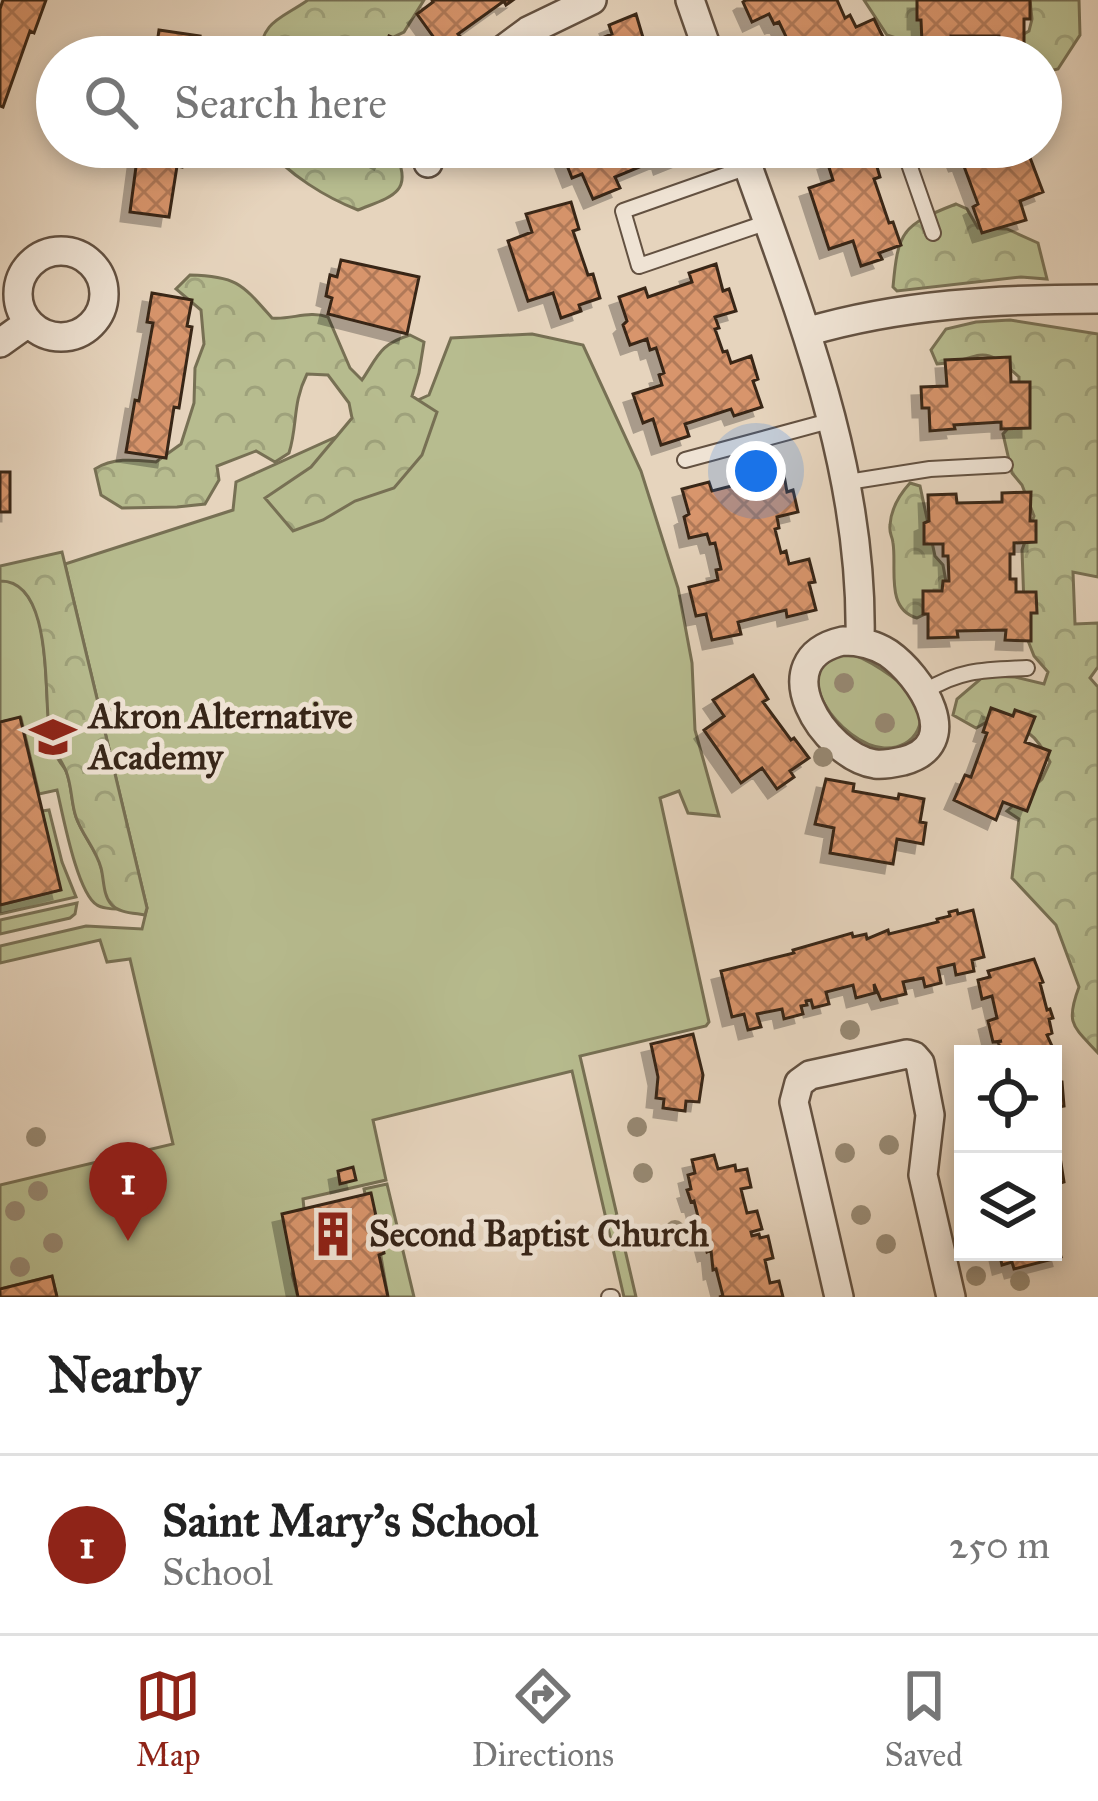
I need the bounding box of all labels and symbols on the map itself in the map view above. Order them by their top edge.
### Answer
your location [726,441,786,501]
place label: Akron Alternative Academy [87,694,353,779]
school or university icon: Akron Alternative Academy [28,712,78,762]
pin: 1 [89,1142,167,1241]
building icon: Second Baptist Church [308,1209,358,1259]
place label: Second Baptist Church [369,1212,709,1256]

